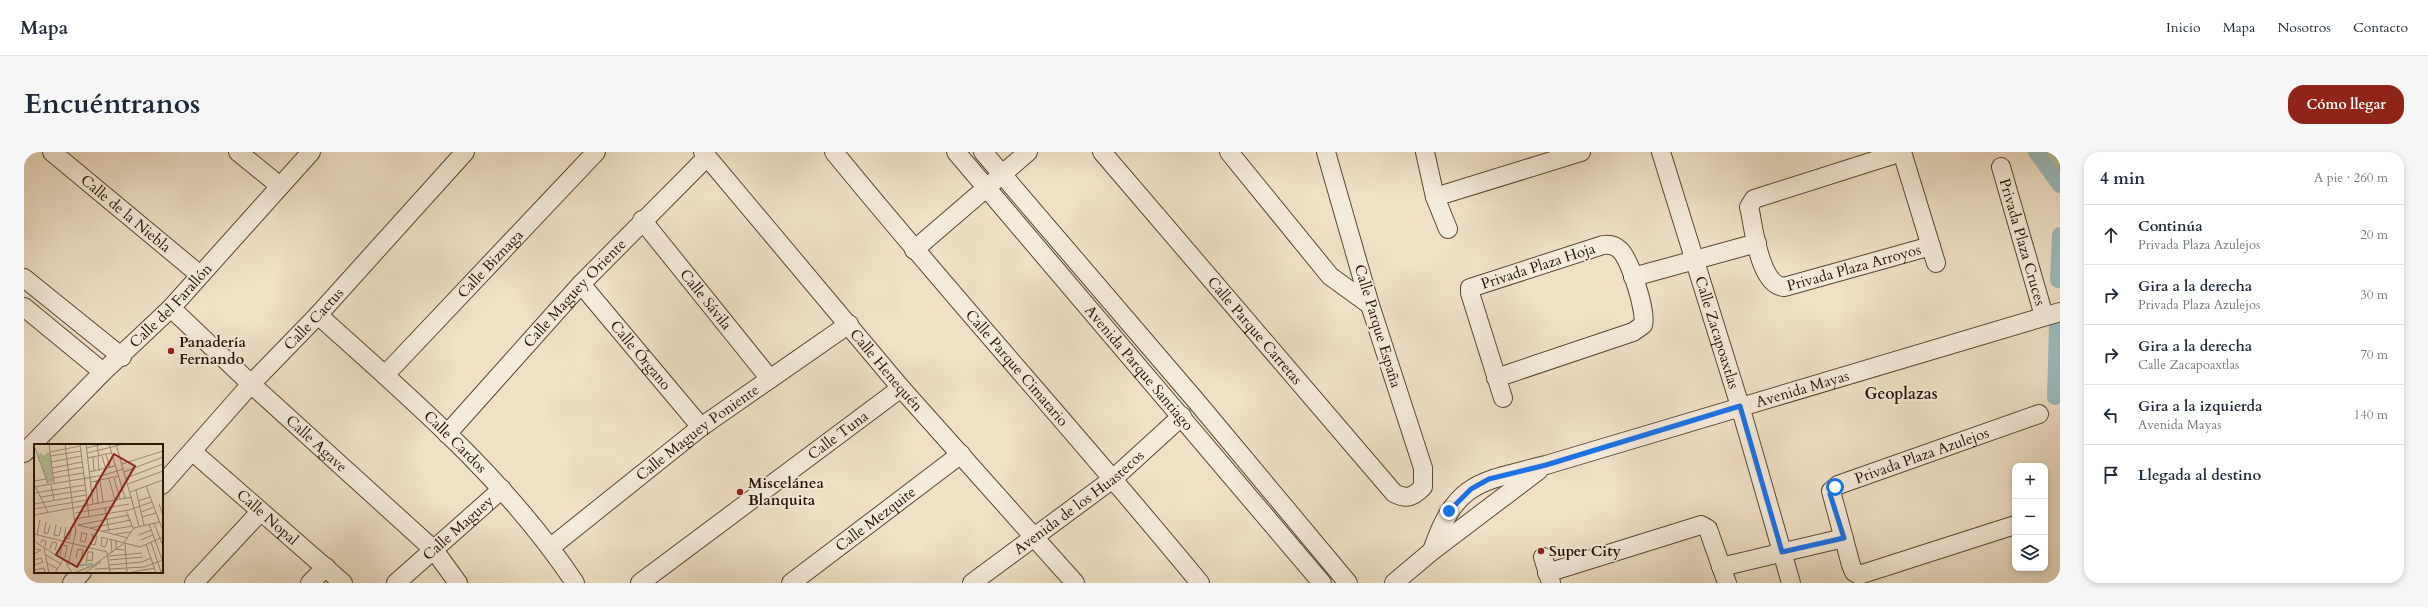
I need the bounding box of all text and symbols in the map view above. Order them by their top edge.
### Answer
text: Mapa [20,15,68,41]
text: Inicio [2166,18,2201,37]
text: Mapa [2223,18,2255,37]
text: Nosotros [2277,18,2331,37]
text: Contacto [2353,18,2408,37]
text: Encuéntranos [24,85,200,123]
button: Cómo llegar [2288,85,2404,124]
text: 4 min [2100,167,2145,190]
text: A pie · 260 m [2314,169,2388,187]
street label: Calle de la Niebla [76,170,176,257]
street label: Privada Plaza Cruces [1995,176,2050,308]
text: Continúa [2138,216,2203,236]
icon: ahead [2100,224,2122,246]
street label: Calle Biznaga [453,225,528,303]
text: 20 m [2360,226,2388,244]
street label: Calle Maguey Oriente [519,234,630,352]
text: Privada Plaza Azulejos [2138,236,2260,254]
street label: Privada Plaza Hoja [1478,238,1598,294]
street label: Privada Plaza Arroyos [1784,239,1923,296]
street label: Calle del Farallón [125,259,217,352]
street label: Calle Parque España [1350,262,1406,391]
street label: Calle Sávila [675,265,737,334]
street label: Calle Parque Carretas [1203,272,1307,389]
street label: Calle Zacapoaxtlas [1690,274,1744,391]
text: Gira a la derecha [2138,276,2252,296]
street label: Calle Cactus [279,283,348,355]
icon: right [2100,284,2122,306]
text: 30 m [2360,286,2388,304]
text: Privada Plaza Azulejos [2138,296,2260,314]
street label: Avenida Parque Santiago [1080,301,1198,435]
street label: Calle Parque Cimatario [961,305,1073,431]
street label: Calle Órgano [606,316,676,394]
street label: Calle Henequén [845,325,928,416]
place label: Panadería Fernando [179,332,246,369]
text: Gira a la derecha [2138,336,2252,356]
icon: right [2100,344,2122,366]
marker: Panadería Fernando [166,346,176,356]
text: 70 m [2360,346,2388,364]
text: Calle Zacapoaxtlas [2138,356,2239,374]
street label: Avenida Mayas [1753,365,1851,412]
street label: Calle Maguey Poniente [632,380,763,485]
district label: Geoplazas [1864,383,1938,405]
text: Gira a la izquierda [2138,396,2262,416]
icon: left [2100,404,2122,426]
street label: Calle Cardos [420,406,491,477]
street label: Calle Tuna [804,406,873,464]
text: 140 m [2354,406,2388,424]
street label: Calle Agave [282,410,352,477]
text: Avenida Mayas [2138,416,2222,434]
street label: Privada Plaza Azulejos [1852,422,1992,488]
inset map [34,444,163,573]
street label: Avenida de los Huastecos [1009,445,1148,559]
map controls [2012,463,2048,571]
button: + [2012,463,2048,499]
icon: arrive [2100,464,2122,486]
text: Llegada al destino [2138,465,2261,485]
place label: Miscelánea Blanquita [748,473,824,510]
route start [1826,478,1844,496]
street label: Calle Mezquite [831,482,920,556]
street label: Calle Nopal [232,485,303,550]
marker: Miscelánea Blanquita [735,487,745,497]
street label: Calle Maguey [418,491,498,565]
button: − [2012,499,2048,535]
route end [1440,502,1458,520]
button: layers [2012,535,2048,571]
place label: Super City [1549,541,1621,561]
marker: Super City [1536,546,1546,556]

